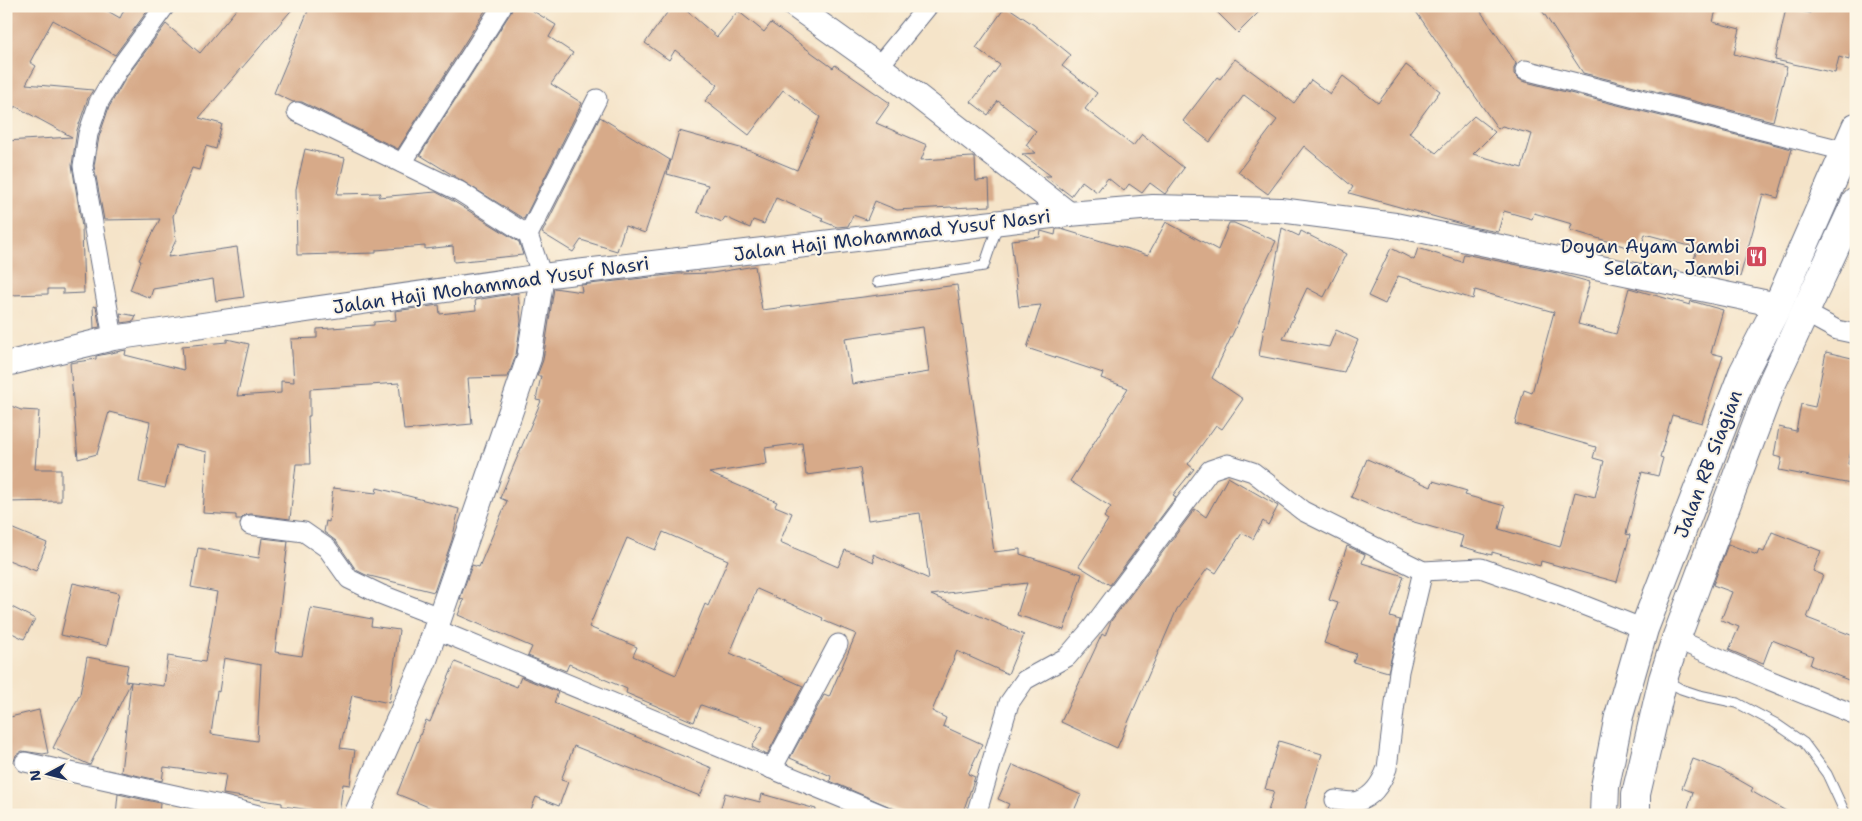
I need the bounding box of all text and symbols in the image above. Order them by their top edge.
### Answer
street label: Jalan Haji Mohammad Yusuf Nasri [732,203,1052,267]
place label: Doyan Ayam Jambi Selatan, Jambi [1560,234,1740,281]
restaurant icon: Doyan Ayam Jambi Selatan, Jambi [1744,245,1768,269]
street label: Jalan Haji Mohammad Yusuf Nasri [331,250,651,320]
street label: Jalan RB Siagian [1668,386,1748,542]
north arrow [22,748,72,798]
text: N [25,769,45,782]

